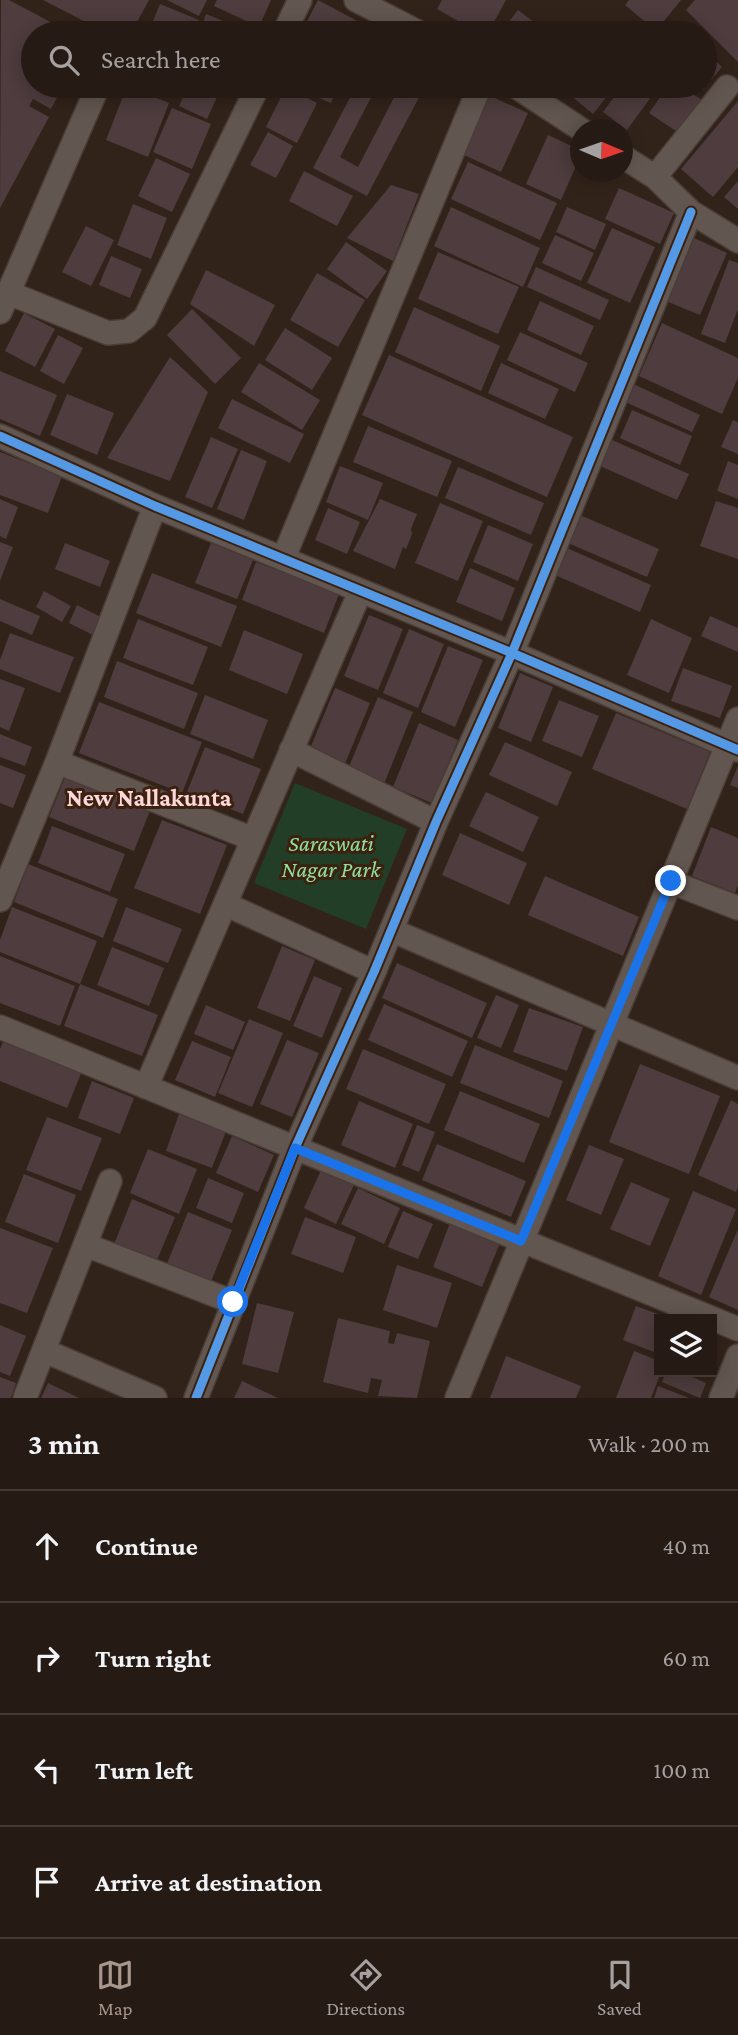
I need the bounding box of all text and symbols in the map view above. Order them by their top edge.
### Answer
search box [21,21,717,98]
icon: search [45,41,83,79]
text: Search here [101,45,220,74]
north arrow [570,119,633,182]
district label: New Nallakunta [67,784,232,811]
park label: Saraswati Nagar Park [282,830,381,882]
route end [655,865,686,896]
route start [217,1286,248,1317]
map controls [654,1314,717,1377]
button: layers [654,1314,717,1377]
text: 3 min [28,1427,100,1460]
text: Walk · 200 m [588,1431,710,1457]
icon: ahead [28,1527,66,1565]
text: Continue [95,1532,198,1561]
text: 40 m [662,1533,710,1559]
icon: right [28,1639,66,1677]
text: Turn right [95,1644,211,1673]
text: 60 m [663,1645,710,1671]
icon: left [28,1751,66,1789]
text: Turn left [95,1756,193,1785]
text: 100 m [654,1757,710,1783]
icon: arrive [28,1863,66,1901]
text: Arrive at destination [95,1868,322,1897]
tab: Map [96,1956,134,2019]
tab: Directions [326,1956,405,2019]
tab: Saved [597,1956,642,2019]

